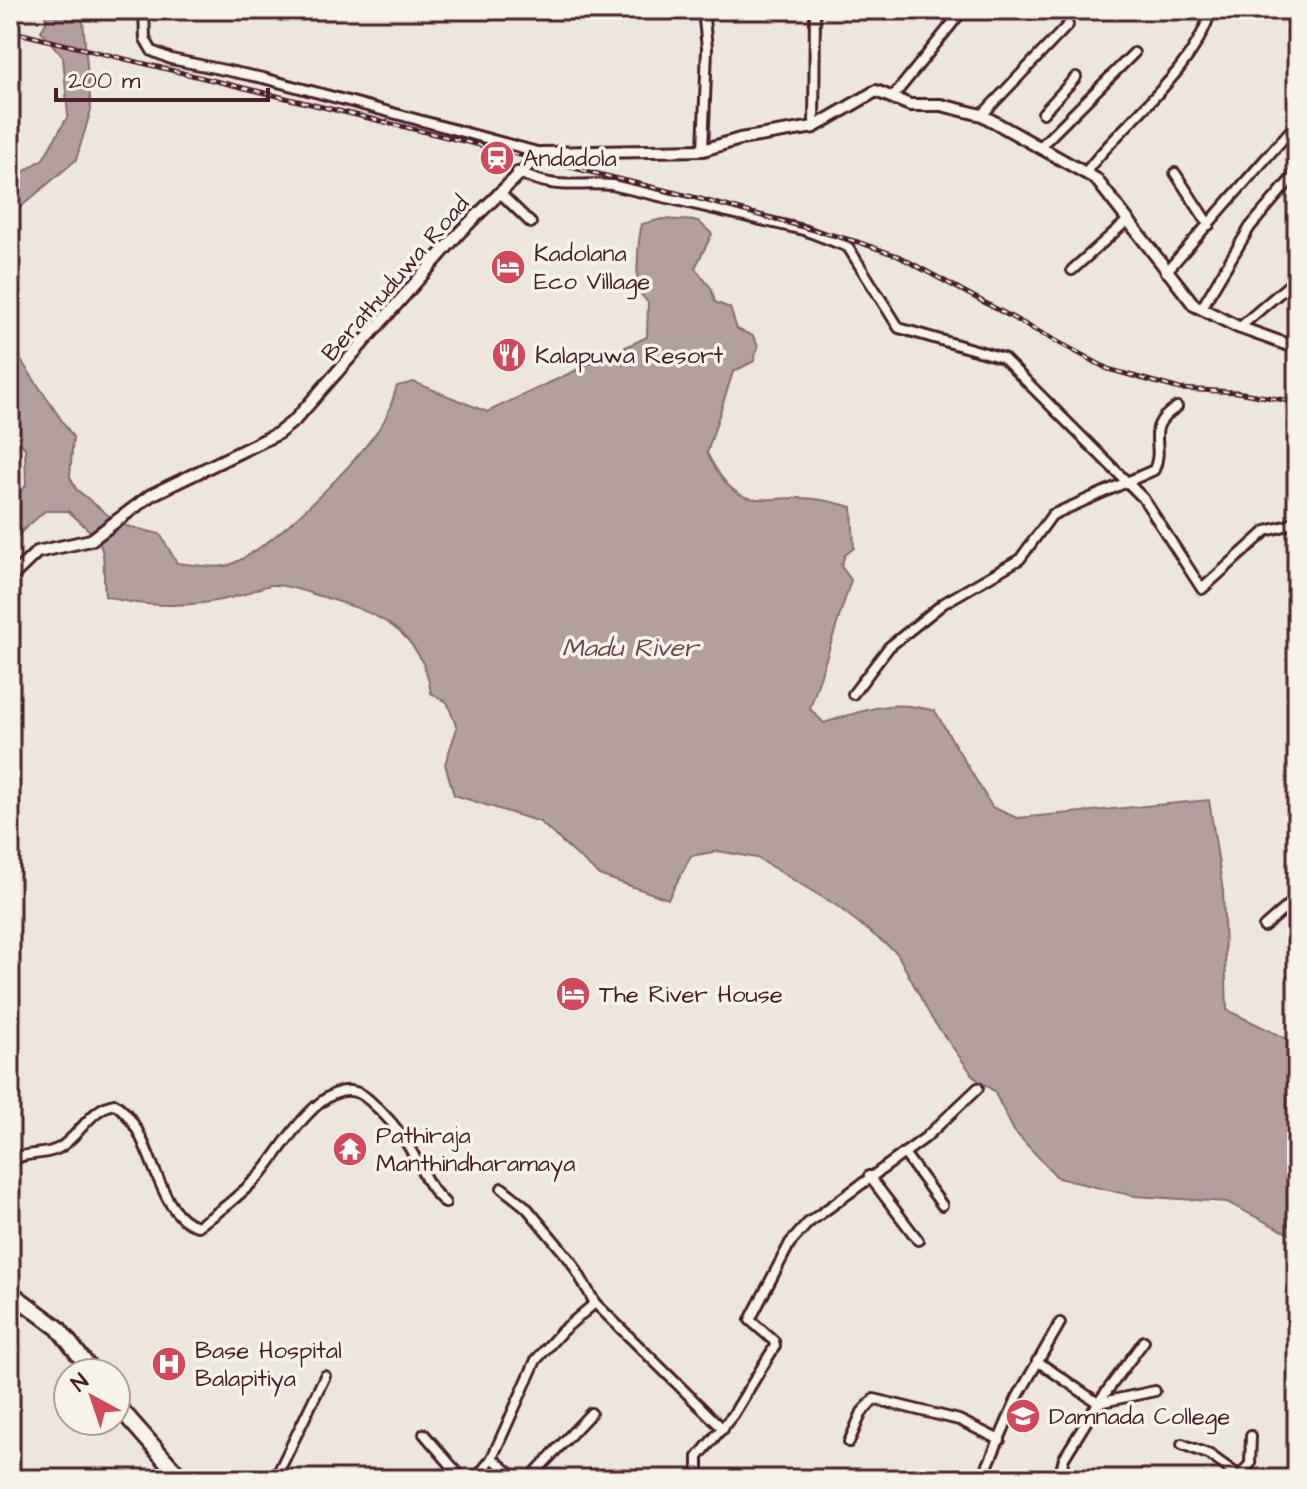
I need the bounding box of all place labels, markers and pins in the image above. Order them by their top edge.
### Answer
station icon: Andadola [478,139,516,177]
place label: Andadola [523,142,617,176]
place label: Kadolana Eco Village [534,237,650,300]
hotel icon: Kadolana Eco Village [489,248,527,286]
restaurant icon: Kalapuwa Resort [490,336,528,374]
place label: Kalapuwa Resort [535,339,723,373]
hotel icon: The River House [554,975,592,1013]
place label: The River House [599,978,783,1012]
place label: Pathiraja Manthindharamaya [376,1119,575,1182]
temple icon: Pathiraja Manthindharamaya [331,1130,369,1168]
place label: Base Hospital Balapitiya [195,1334,342,1397]
hospital icon: Base Hospital Balapitiya [150,1345,188,1383]
school or university icon: Damnada College [1004,1397,1042,1435]
place label: Damnada College [1049,1400,1230,1435]

